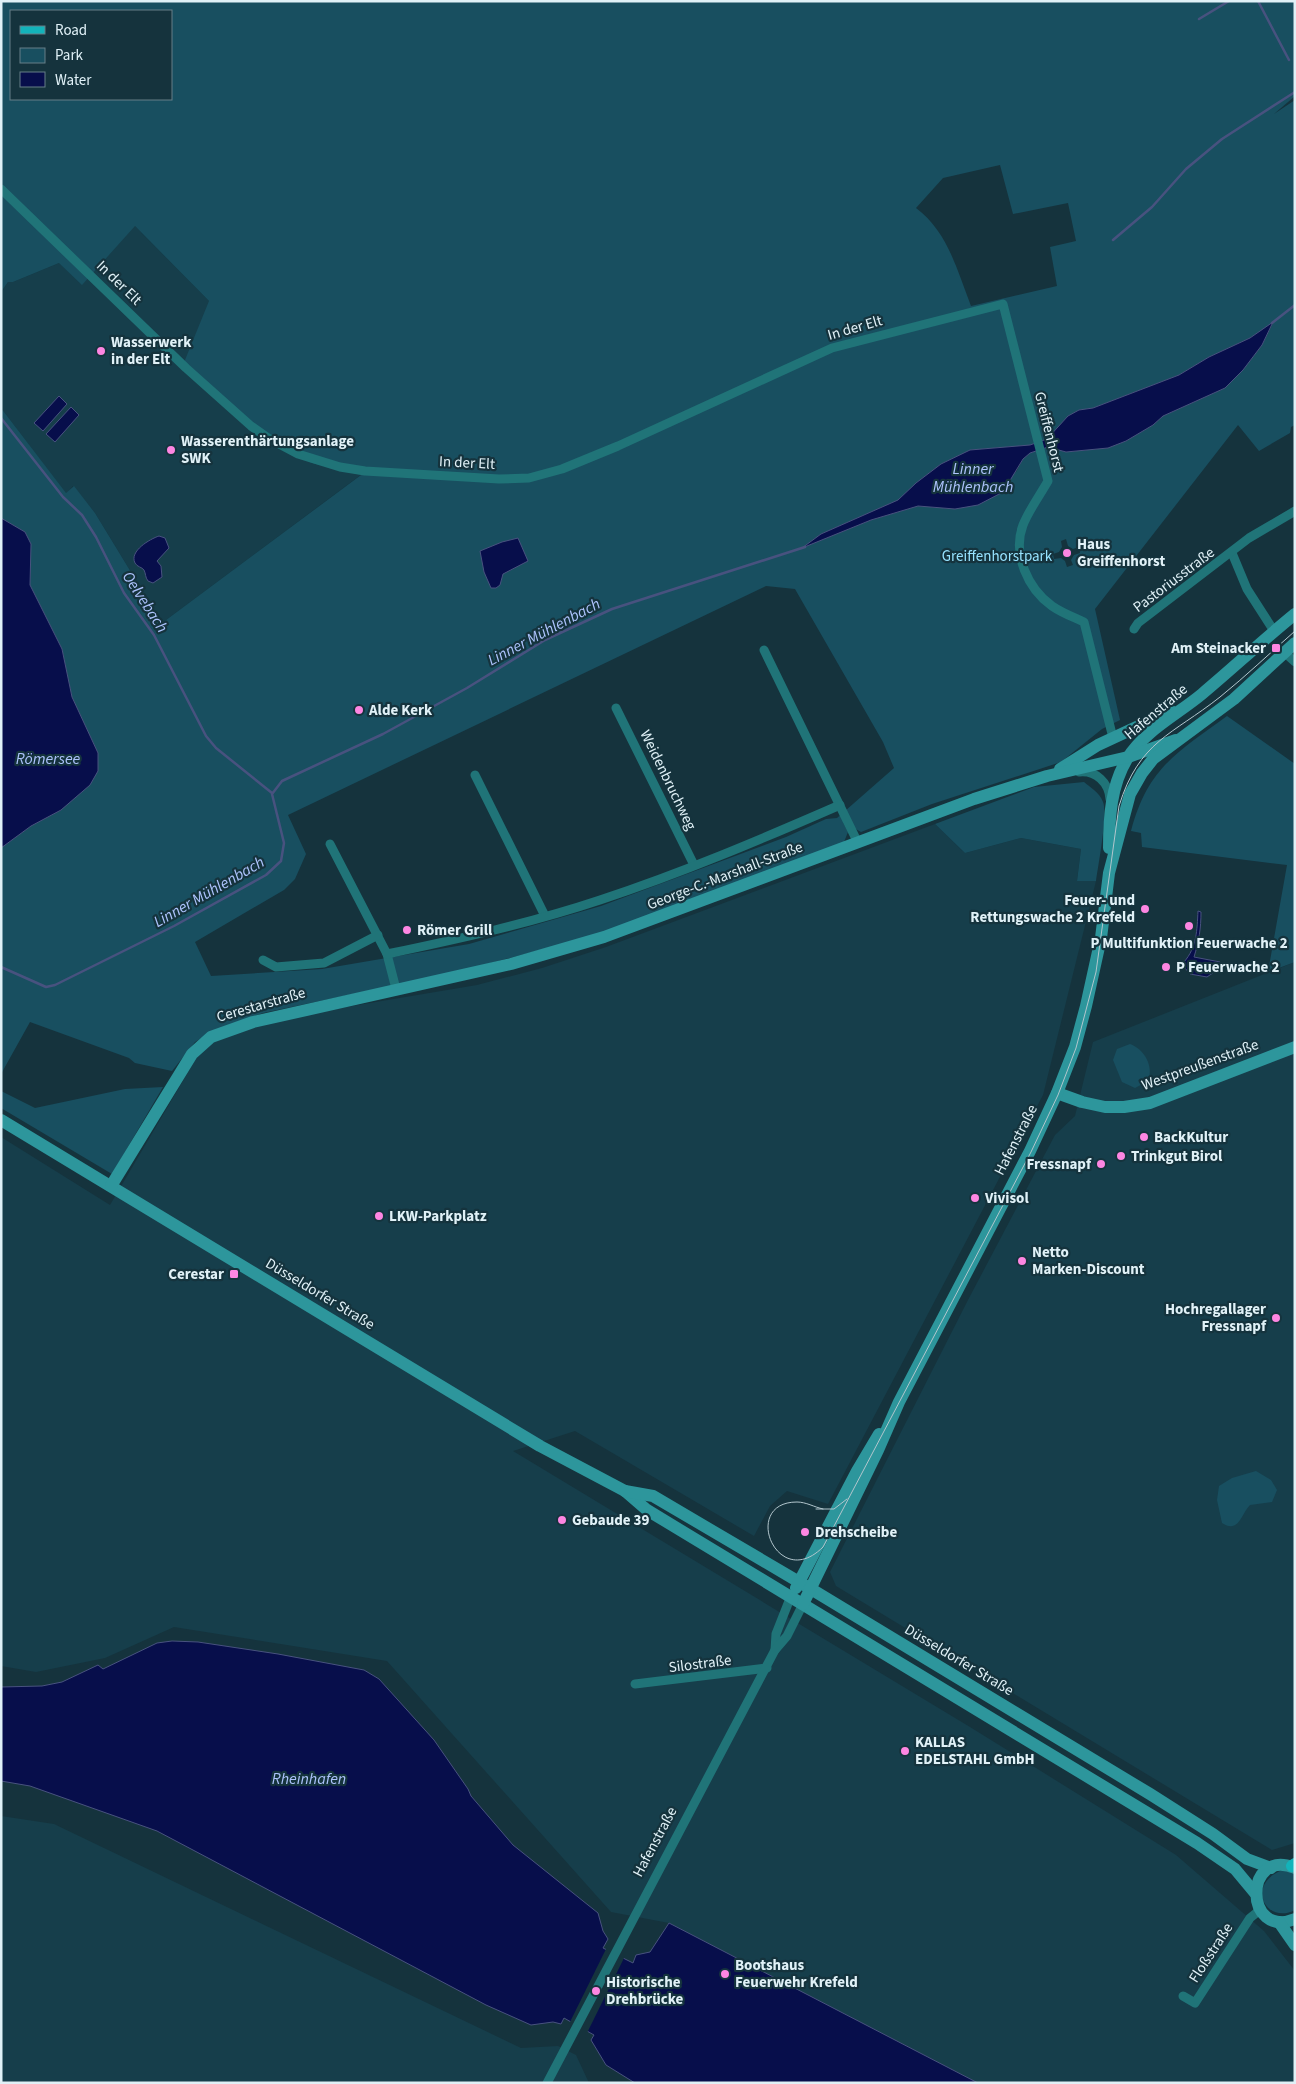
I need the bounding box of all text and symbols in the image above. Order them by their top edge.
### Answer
legend [10,10,172,100]
text: Road [55,20,87,41]
text: Park [55,45,84,66]
text: Water [55,70,92,91]
street label: In der Elt [92,256,146,310]
street label: In der Elt [825,310,885,346]
place label: Wasserwerk in der Elt [111,332,192,370]
marker: Wasserwerk in der Elt [95,345,107,357]
street label: Greiffenhorst [1029,390,1069,474]
place label: Wasserenthärtungsanlage SWK [181,431,354,469]
marker: Wasserenthärtungsanlage SWK [165,444,177,456]
street label: In der Elt [439,451,495,475]
water label: Linner Mühlenbach [933,458,1013,498]
place label: Haus Greiffenhorst [1077,534,1165,572]
street label: Pastoriusstraße [1129,542,1219,618]
park label: Greiffenhorstpark [942,546,1053,567]
marker: Haus Greiffenhorst [1061,547,1073,559]
water label: Oelvebach [117,567,173,637]
water label: Linner Mühlenbach [484,593,604,671]
place label: Am Steinacker [1170,638,1266,659]
marker: Am Steinacker [1270,642,1282,654]
street label: Hafenstraße [1120,679,1192,745]
place label: Alde Kerk [368,700,433,721]
marker: Alde Kerk [353,704,365,716]
street label: Weidenbruchweg [635,726,702,834]
water label: Römersee [16,748,81,770]
street label: George-C.-Marshall-Straße [644,837,806,915]
water label: Linner Mühlenbach [149,851,269,933]
place label: Feuer- und Rettungswache 2 Krefeld [970,890,1135,928]
marker: Feuer- und Rettungswache 2 Krefeld [1139,903,1151,915]
place label: Römer Grill [417,920,493,941]
marker: P Multifunktion Feuerwache 2 [1183,920,1195,932]
marker: Römer Grill [401,924,413,936]
place label: P Multifunktion Feuerwache 2 [1090,933,1288,954]
place label: P Feuerwache 2 [1176,957,1279,978]
marker: P Feuerwache 2 [1160,961,1172,973]
street label: Cerestarstraße [214,982,308,1028]
street label: Westpreußenstraße [1139,1034,1261,1096]
street label: Hafenstraße [989,1101,1043,1179]
place label: BackKultur [1154,1127,1228,1148]
marker: BackKultur [1138,1131,1150,1143]
place label: Trinkgut Birol [1131,1146,1223,1167]
marker: Trinkgut Birol [1115,1150,1127,1162]
place label: Fressnapf [1026,1154,1092,1175]
marker: Fressnapf [1095,1158,1107,1170]
place label: Vivisol [984,1188,1029,1209]
marker: Vivisol [969,1192,981,1204]
place label: LKW-Parkplatz [389,1206,487,1227]
marker: LKW-Parkplatz [373,1210,385,1222]
place label: Netto Marken-Discount [1032,1242,1145,1280]
street label: Düsseldorfer Straße [261,1253,379,1335]
marker: Netto Marken-Discount [1016,1255,1028,1267]
place label: Cerestar [168,1264,224,1285]
marker: Cerestar [228,1268,240,1280]
place label: Hochregallager Fressnapf [1165,1299,1267,1337]
marker: Hochregallager Fressnapf [1270,1312,1282,1324]
place label: Gebaude 39 [572,1510,649,1531]
marker: Gebaude 39 [556,1514,568,1526]
place label: Drehscheibe [815,1522,897,1543]
marker: Drehscheibe [799,1526,811,1538]
street label: Düsseldorfer Straße [900,1619,1018,1701]
street label: Silostraße [667,1650,733,1678]
place label: KALLAS EDELSTAHL GmbH [915,1732,1035,1770]
marker: KALLAS EDELSTAHL GmbH [899,1745,911,1757]
water label: Rheinhafen [272,1768,346,1790]
street label: Hafenstraße [628,1803,682,1881]
street label: Floßstraße [1184,1919,1238,1987]
place label: Bootshaus Feuerwehr Krefeld [735,1955,858,1993]
marker: Bootshaus Feuerwehr Krefeld [719,1968,731,1980]
place label: Historische Drehbrücke [606,1972,684,2010]
marker: Historische Drehbrücke [590,1985,602,1997]

